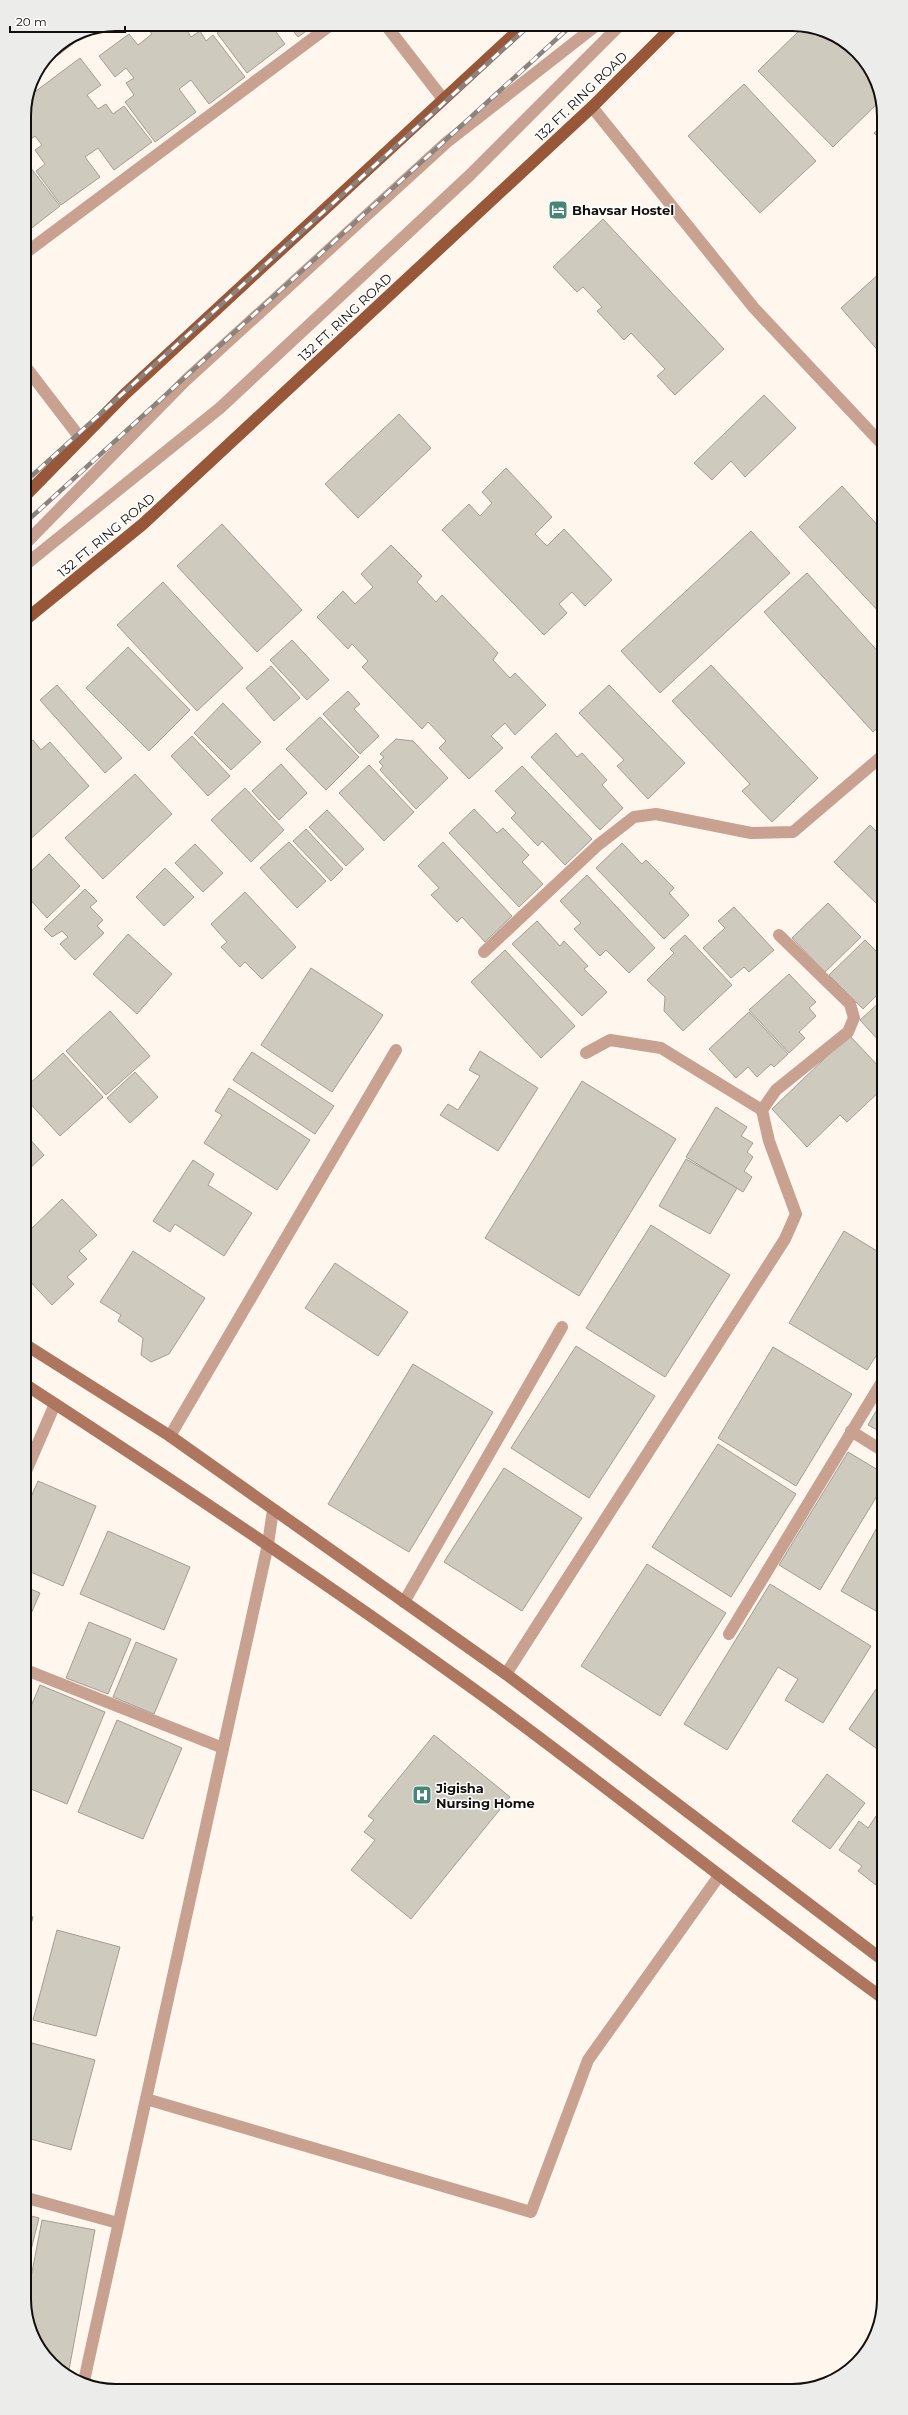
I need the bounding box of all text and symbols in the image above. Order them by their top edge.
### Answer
scale bar [10,8,125,34]
text: 20 m [16,14,47,29]
street label: 132 FT. RING ROAD [532,48,631,144]
hotel icon: Bhavsar Hostel [547,199,569,221]
place label: Bhavsar Hostel [572,202,674,218]
street label: 132 FT. RING ROAD [295,269,395,364]
street label: 132 FT. RING ROAD [54,490,158,580]
place label: Jigisha Nursing Home [435,1780,535,1811]
hospital icon: Jigisha Nursing Home [411,1784,433,1806]

